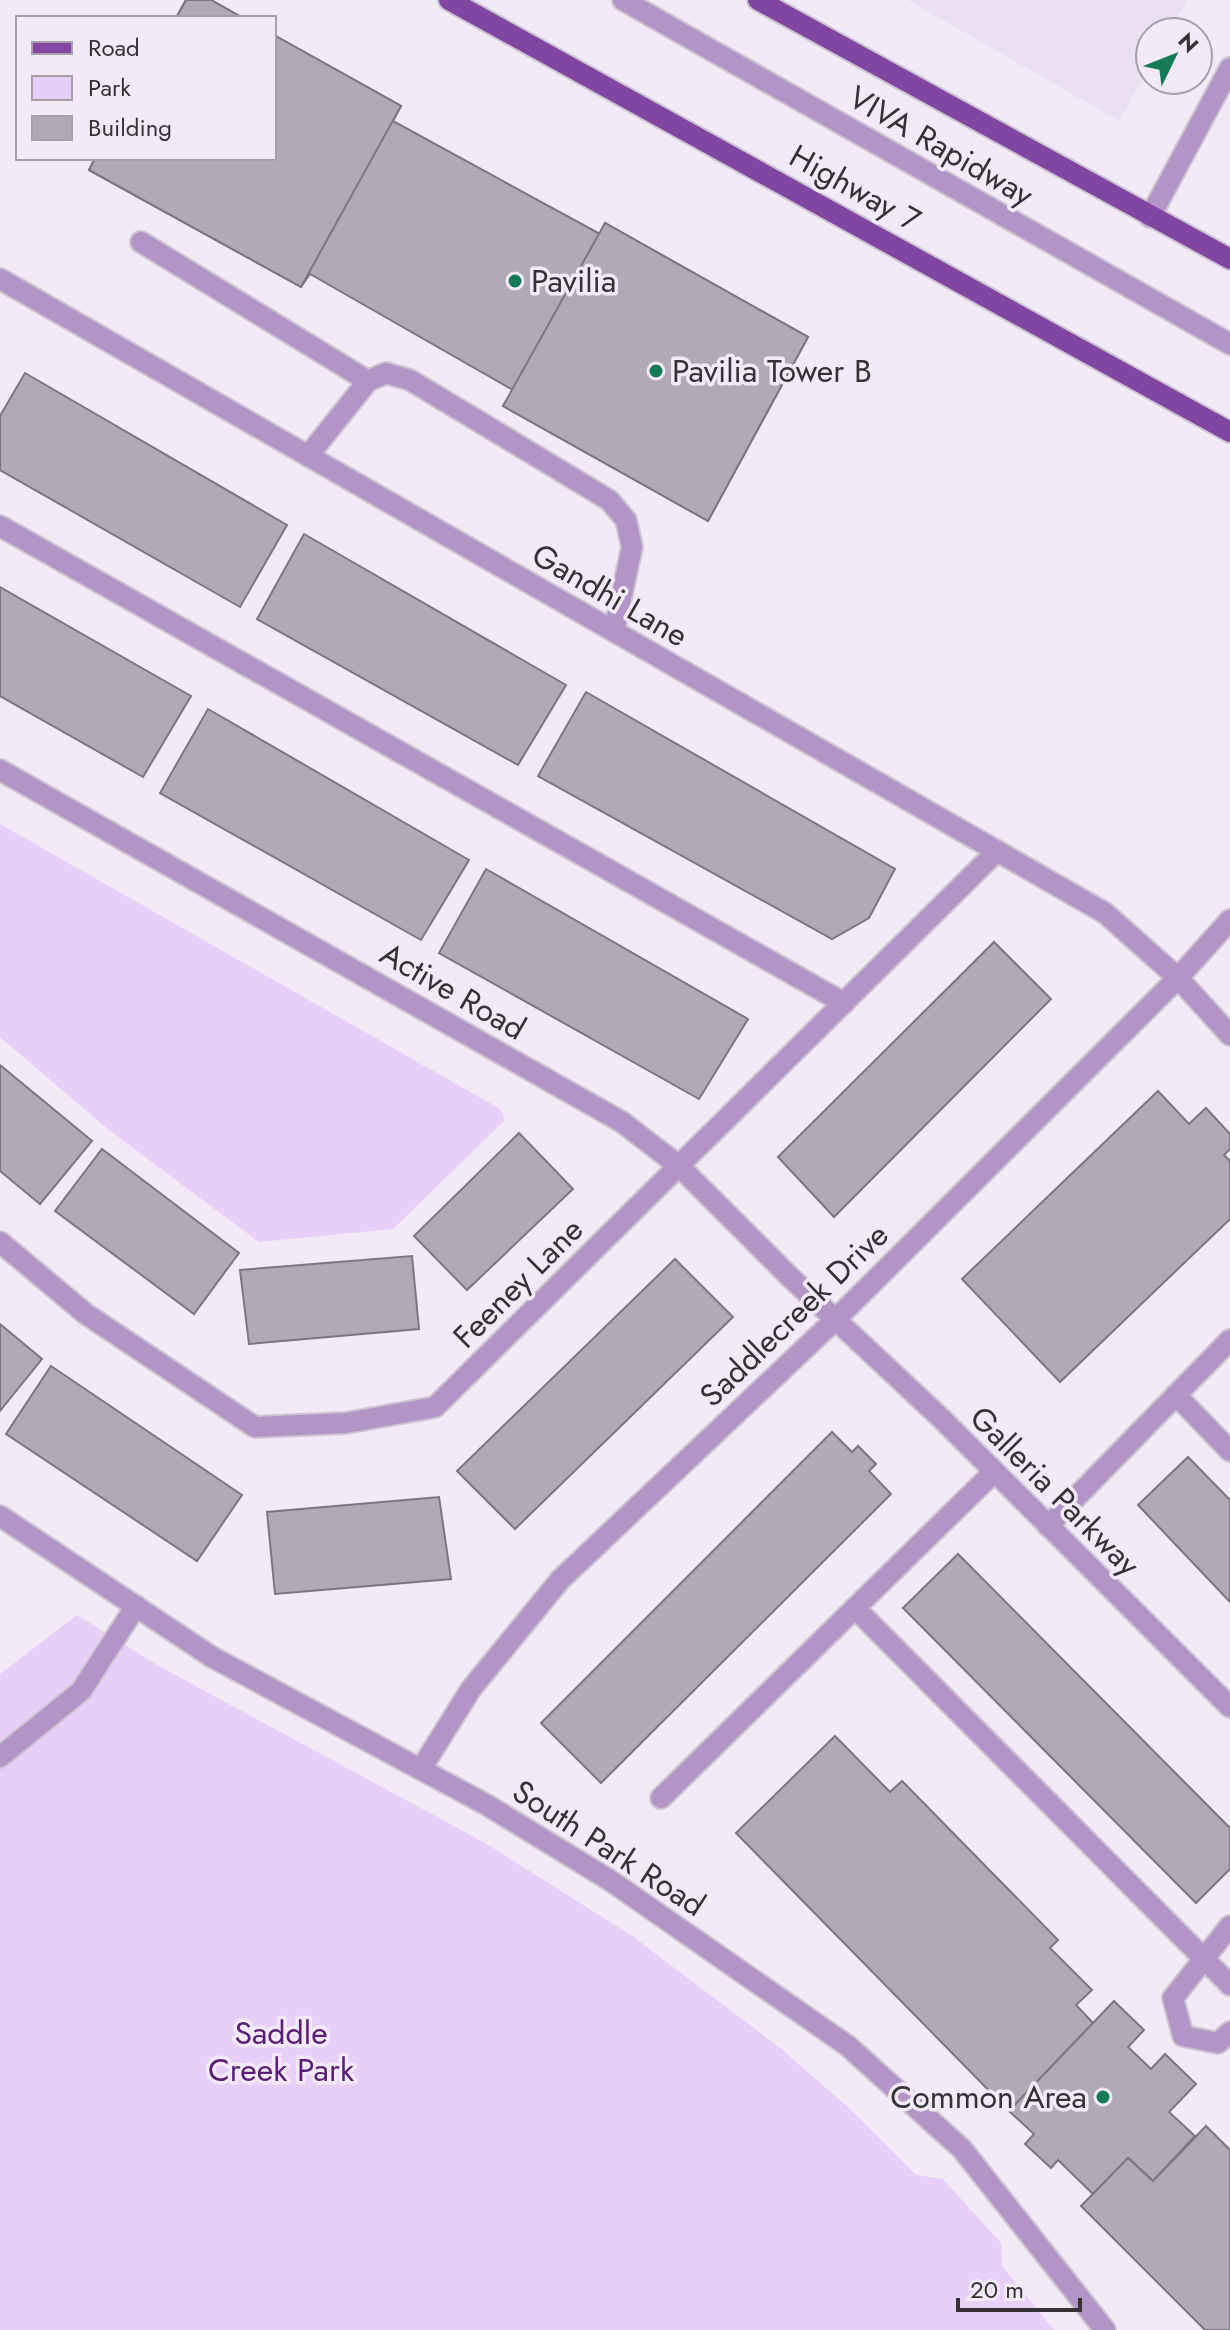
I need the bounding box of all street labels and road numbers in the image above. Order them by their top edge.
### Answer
street label: VIVA Rapidway [840,74,1043,218]
street label: Highway 7 [781,133,929,243]
street label: Gandhi Lane [524,532,696,658]
street label: Active Road [372,931,534,1051]
street label: Feeney Lane [442,1207,594,1359]
street label: Saddlecreek Drive [689,1213,899,1417]
street label: Galleria Parkway [959,1395,1151,1587]
street label: South Park Road [504,1768,714,1928]

